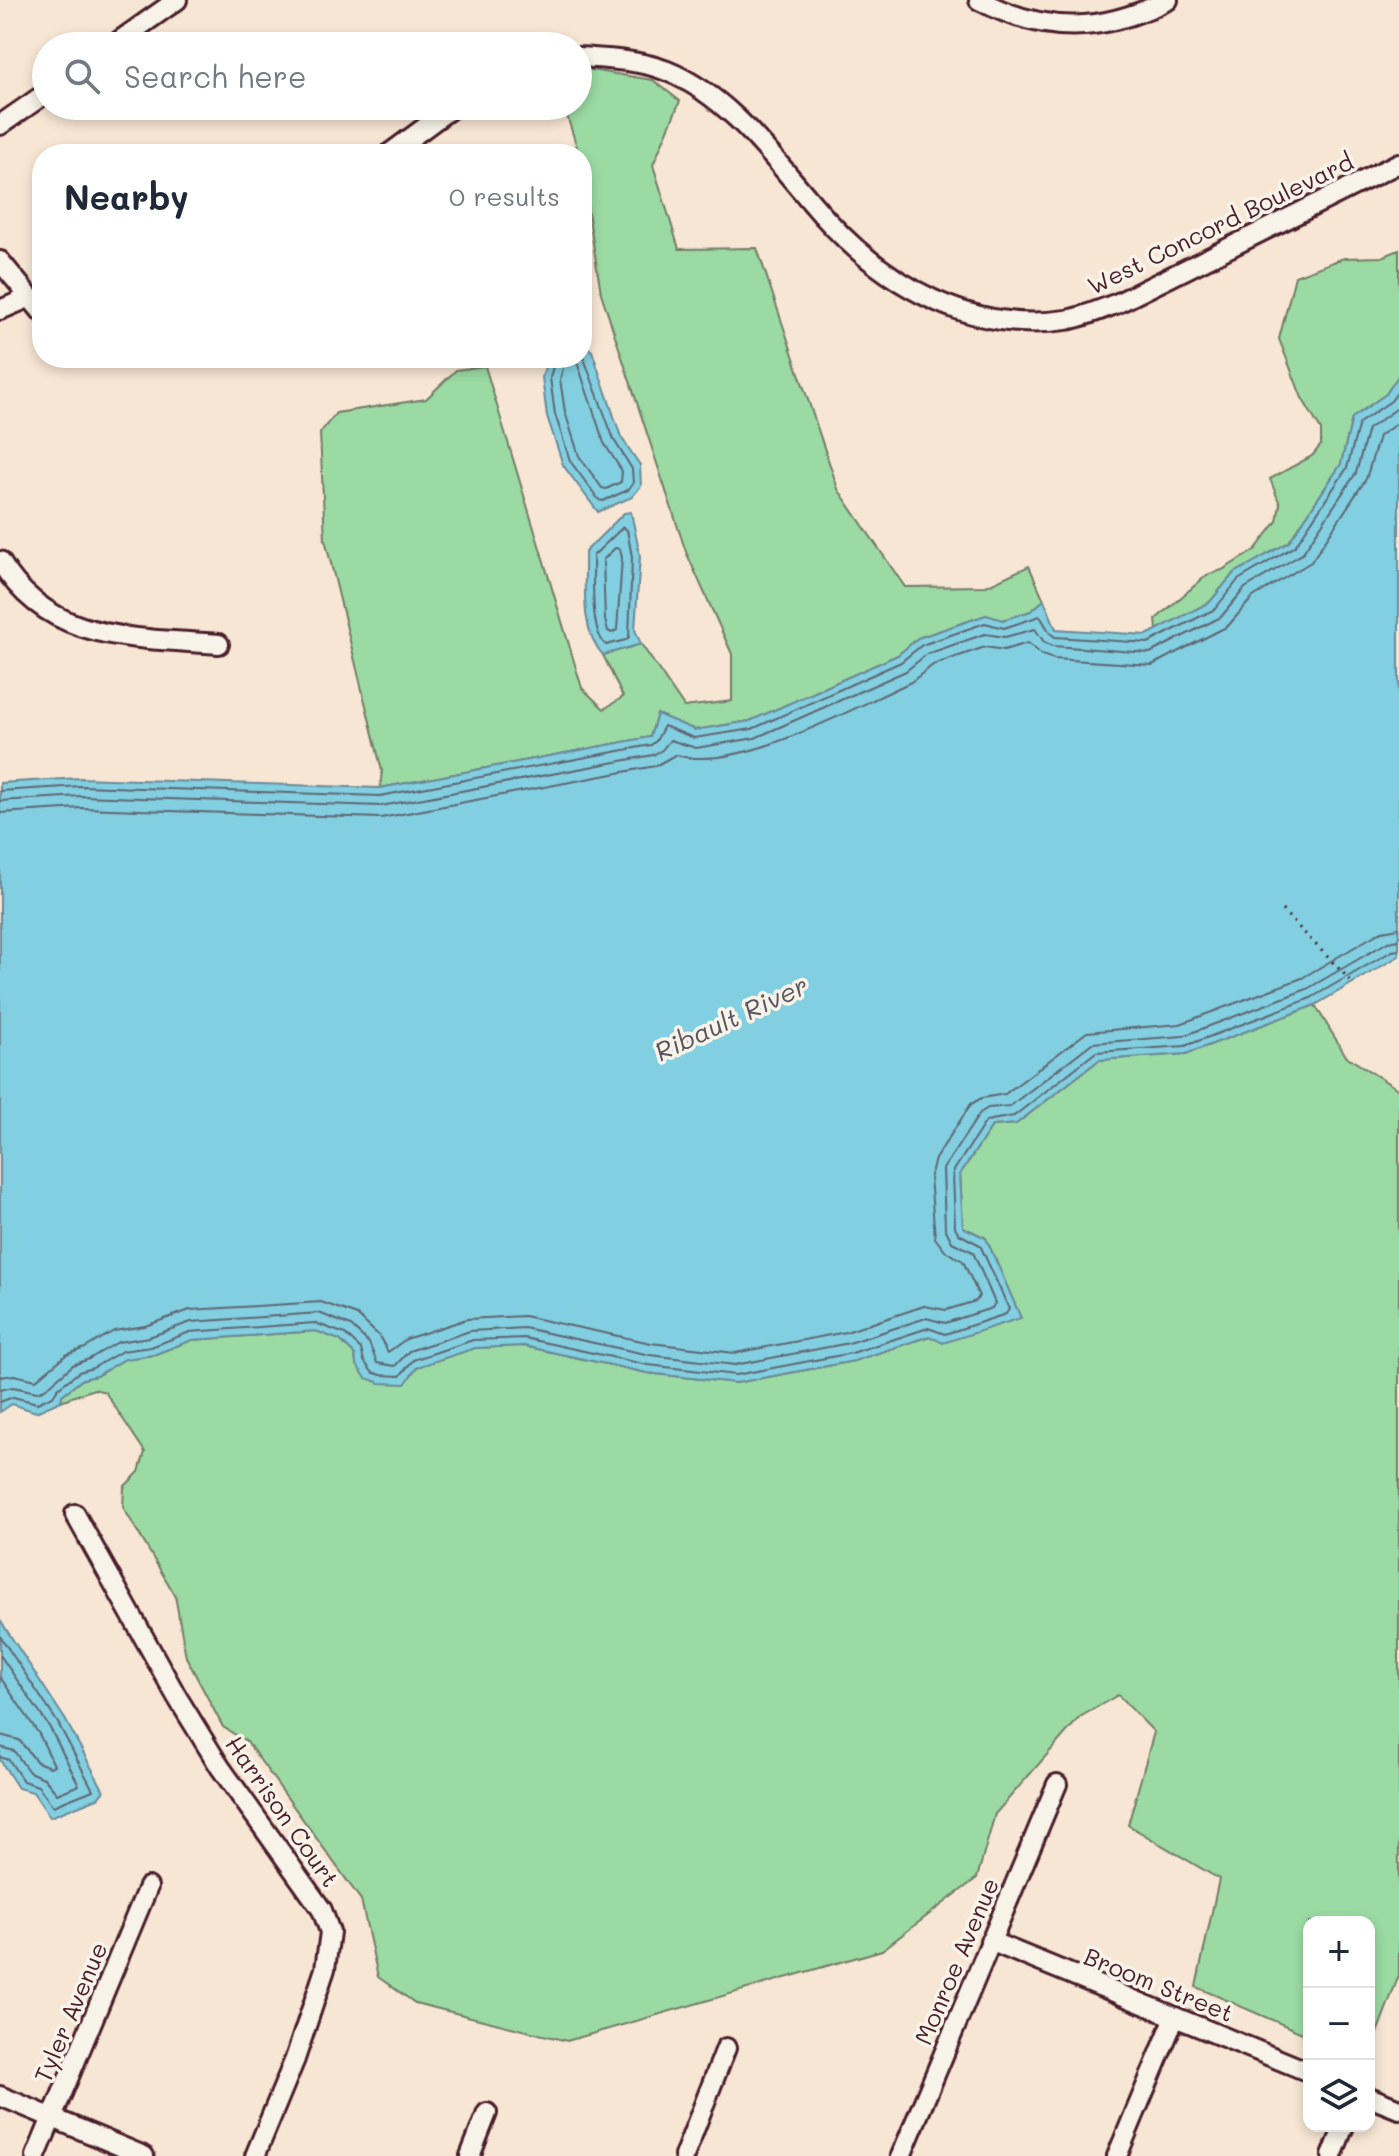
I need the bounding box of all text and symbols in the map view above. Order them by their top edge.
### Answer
search box [32,32,592,120]
icon: search [60,54,104,98]
text: Search here [124,56,307,96]
street label: West Concord Boulevard [1082,145,1358,301]
text: Nearby [64,174,189,219]
text: 0 results [449,179,560,213]
water label: Ribault River [649,968,813,1068]
street label: Harrison Court [219,1729,347,1893]
street label: Monroe Avenue [907,1873,1005,2049]
map controls [1303,1916,1375,2132]
button: + [1303,1916,1375,1988]
street label: Tyler Avenue [27,1937,113,2087]
street label: Broom Street [1080,1940,1238,2028]
button: − [1303,1988,1375,2060]
button: layers [1303,2060,1375,2132]

